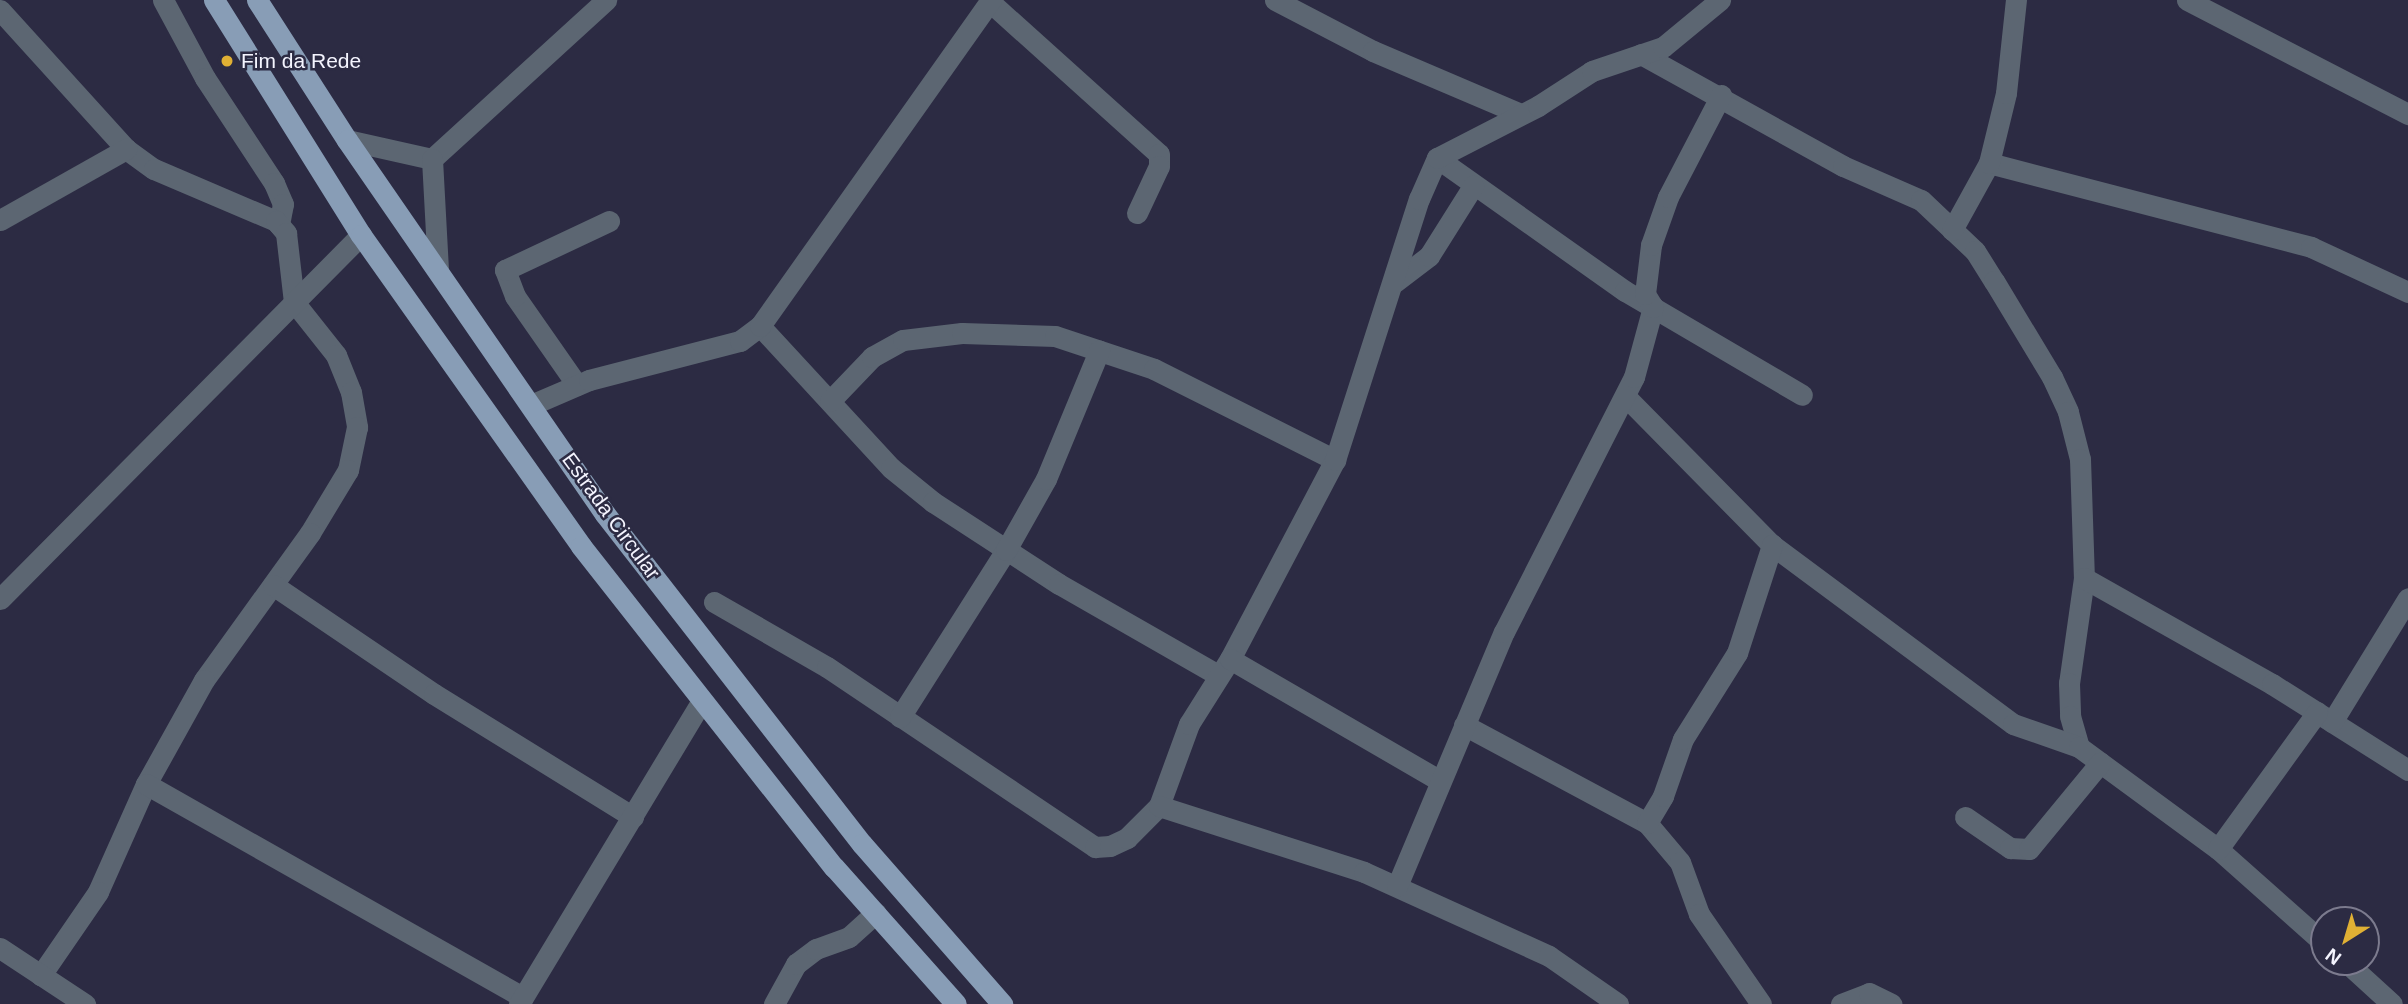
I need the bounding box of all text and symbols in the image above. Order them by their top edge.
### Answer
place label: Fim da Rede [241,48,361,74]
marker: Fim da Rede [219,53,235,69]
street label: Estrada Circular [557,448,665,584]
north arrow [2310,906,2380,976]
text: N [2321,944,2345,969]

